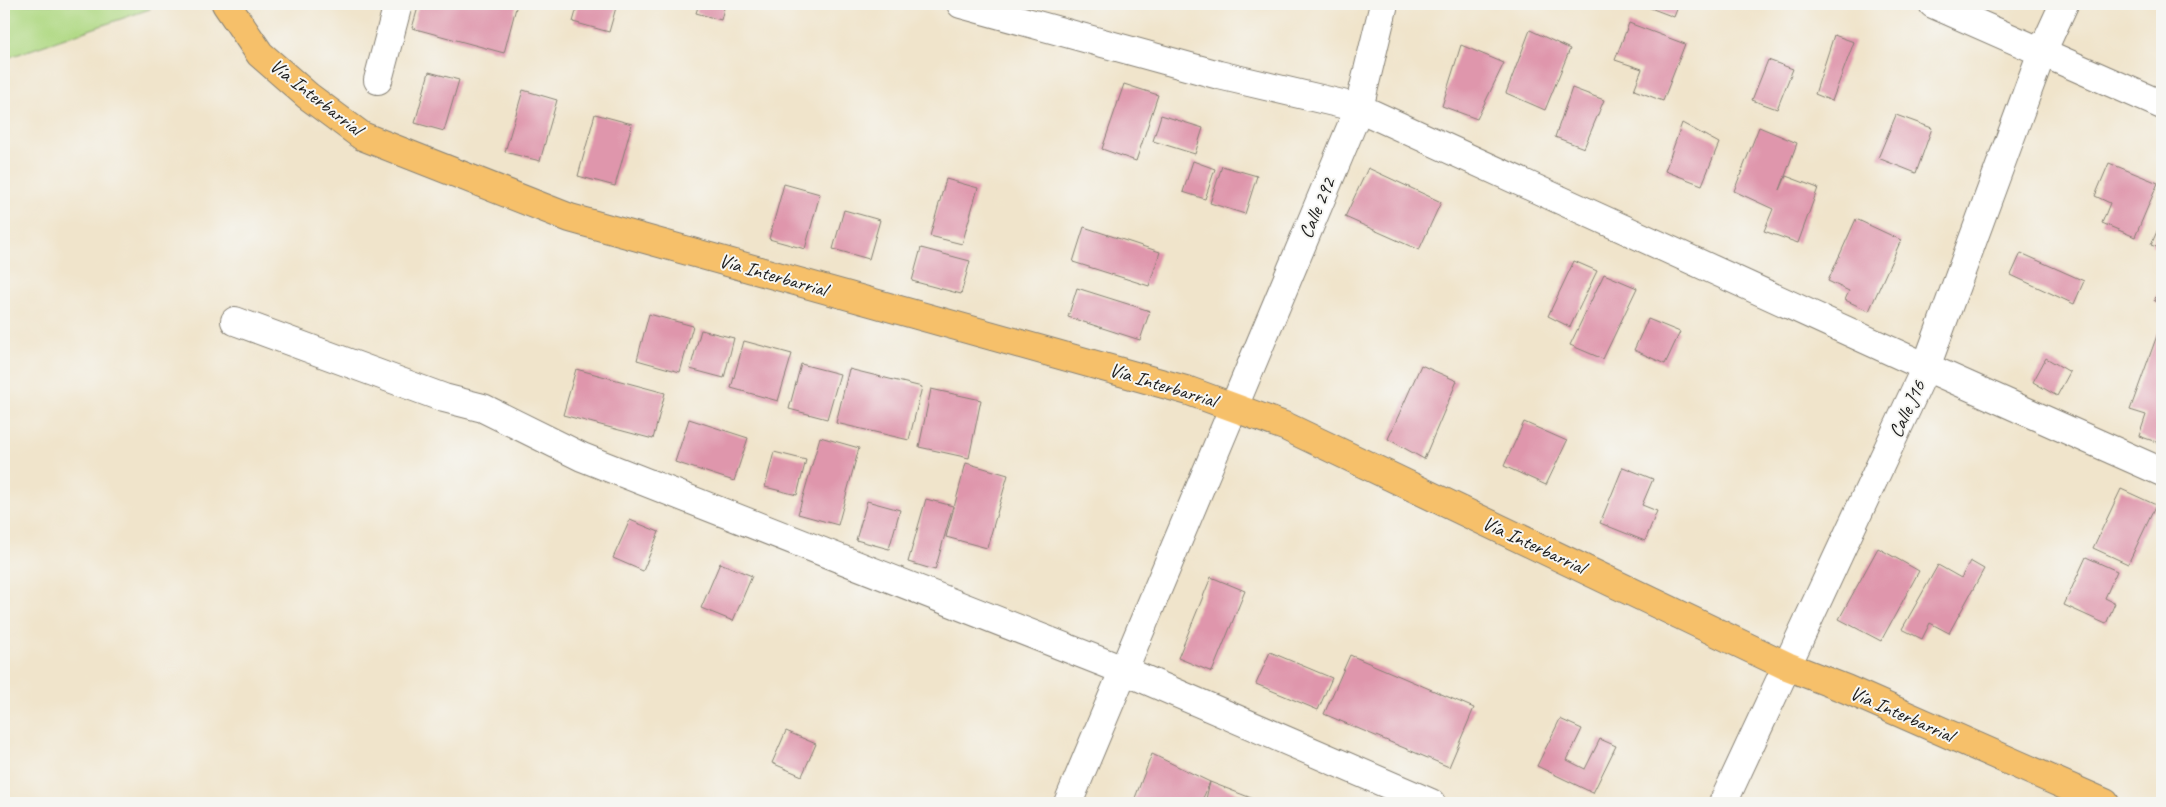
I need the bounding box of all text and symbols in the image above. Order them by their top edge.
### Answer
street label: Vía Interbarrial [265,53,370,143]
street label: Calle 292 [1293,172,1342,242]
street label: Vía Interbarrial [716,248,833,303]
street label: Vía Interbarrial [1106,357,1223,414]
street label: Calle J16 [1883,375,1932,442]
street label: Vía Interbarrial [1479,510,1593,581]
street label: Vía Interbarrial [1846,680,1961,749]

